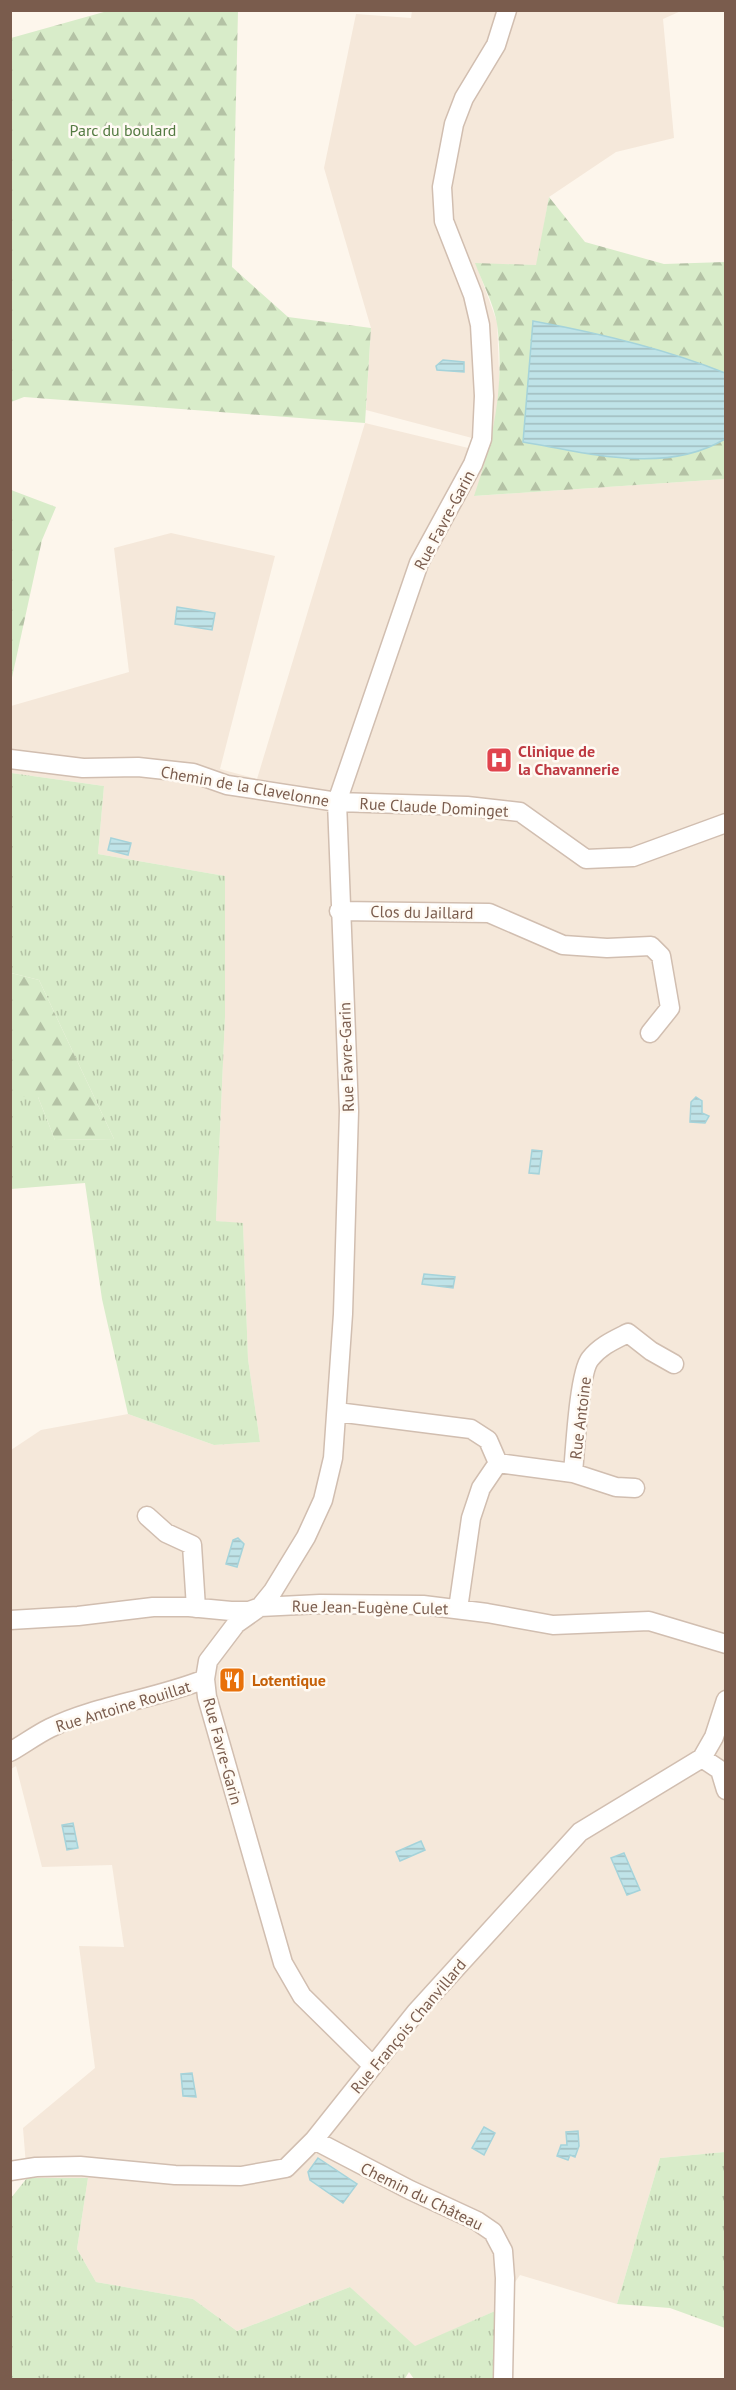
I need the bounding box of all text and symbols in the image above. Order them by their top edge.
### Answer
park label: Parc du boulard [70,120,176,140]
street label: Rue Favre-Garin [409,467,479,573]
place label: Clinique de la Chavannerie [518,741,619,779]
hospital icon: Clinique de la Chavannerie [484,745,514,775]
street label: Chemin de la Clavelonne [159,761,331,811]
street label: Rue Claude Dominget [359,793,509,821]
street label: Clos du Jaillard [370,901,474,923]
street label: Rue Favre-Garin [334,1002,358,1112]
street label: Rue Antoine [565,1376,595,1460]
street label: Rue Jean-Eugène Culet [292,1596,449,1618]
restaurant icon: Lotentique [217,1665,247,1695]
place label: Lotentique [252,1670,326,1690]
street label: Rue Antoine Rouillat [53,1676,194,1736]
street label: Rue Favre-Garin [199,1695,247,1807]
street label: Rue François Chanvillard [346,1955,470,2097]
street label: Chemin du Château [358,2158,486,2234]

